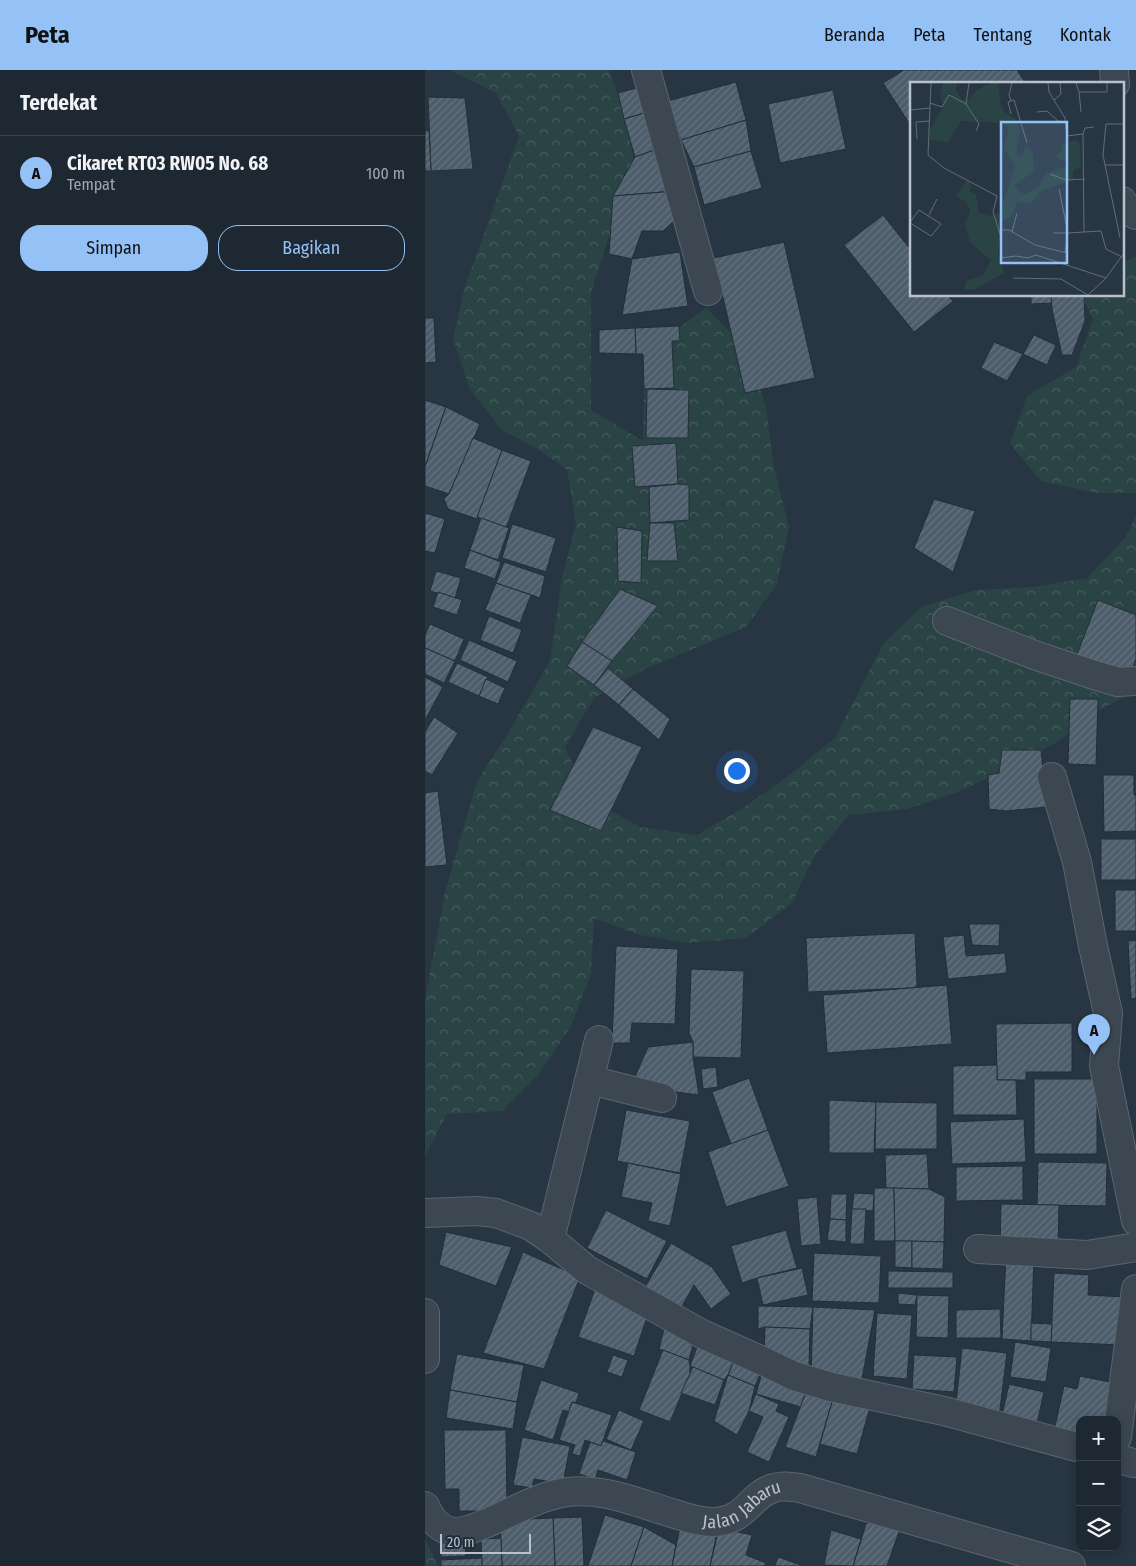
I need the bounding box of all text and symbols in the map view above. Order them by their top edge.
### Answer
text: Peta [25,21,70,49]
text: Beranda [824,24,885,46]
text: Peta [913,24,946,46]
text: Tentang [974,24,1032,46]
text: Kontak [1060,24,1111,46]
inset map [910,82,1123,296]
text: Terdekat [20,90,97,116]
text: Cikaret RT03 RW05 No. 68 [67,152,268,175]
text: A [32,164,40,183]
text: 100 m [366,164,405,183]
text: Tempat [67,175,115,194]
button: Simpan [20,225,208,271]
button: Bagikan [218,225,405,271]
your location [724,758,750,784]
pin: A [1078,1014,1110,1055]
map controls [1076,1416,1121,1551]
button: + [1076,1416,1121,1461]
button: − [1076,1461,1121,1506]
street label: Jalan Jabaru [701,1476,783,1533]
button: layers [1076,1506,1121,1551]
scale bar [440,1531,531,1554]
text: 20 m [447,1534,475,1551]

